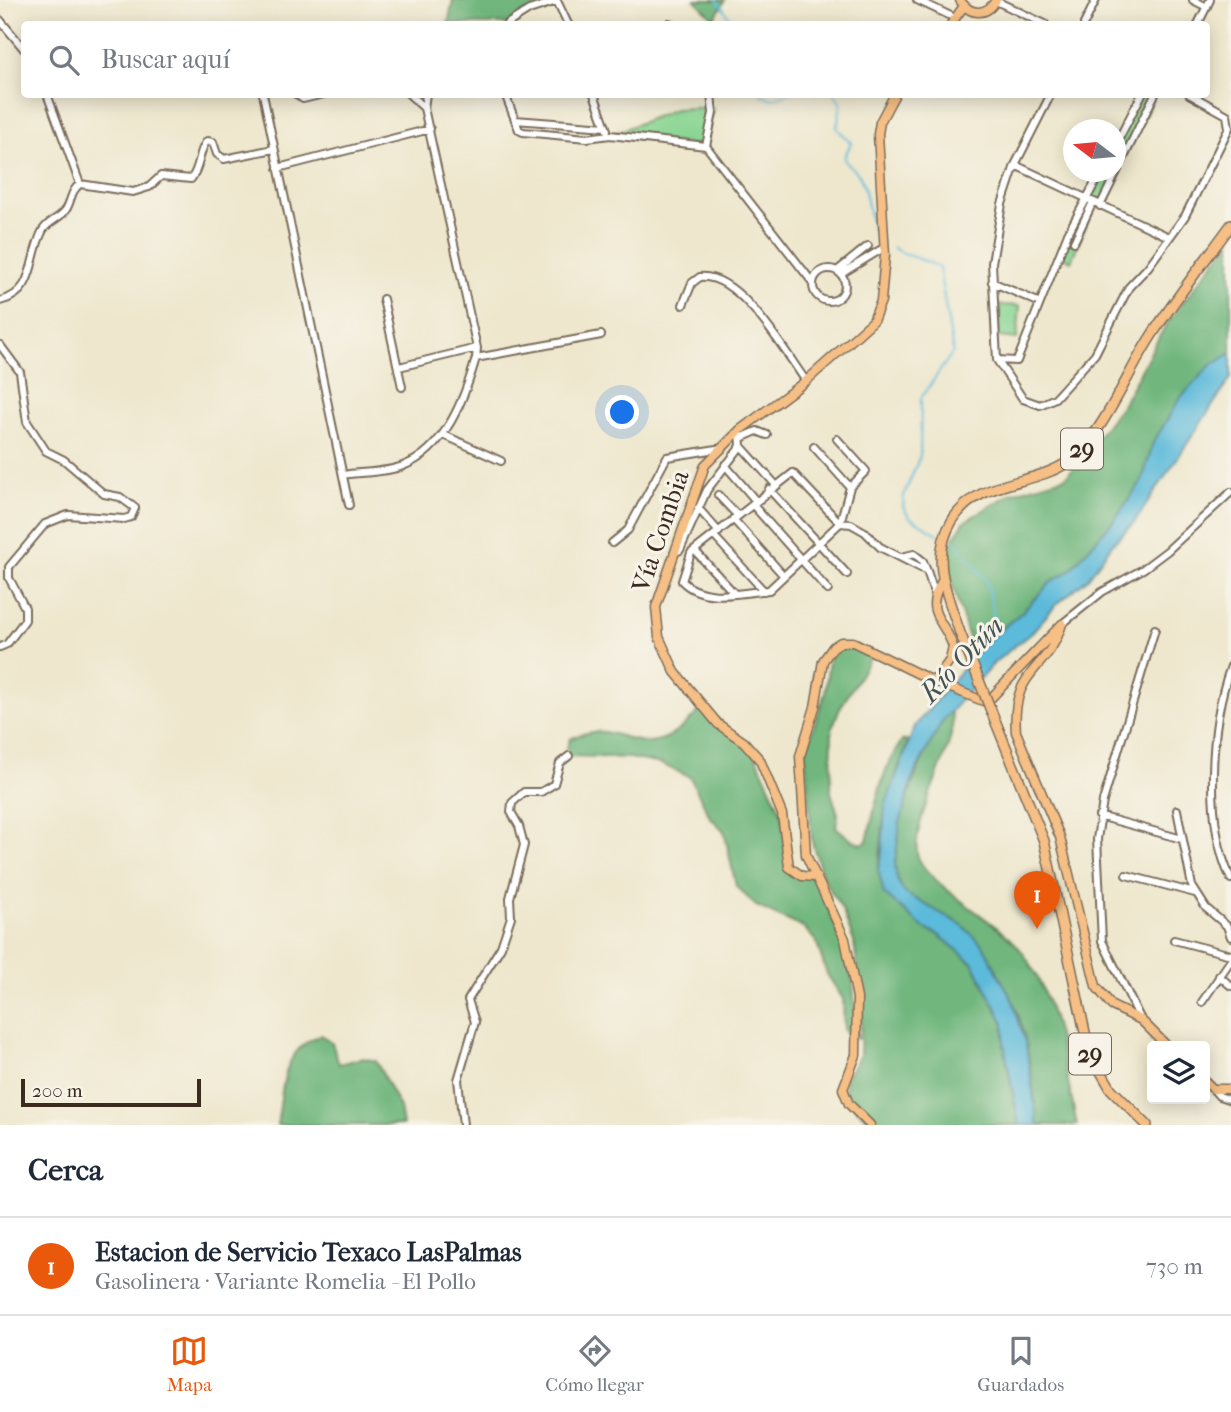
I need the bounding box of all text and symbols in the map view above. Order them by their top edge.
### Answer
search box [21,21,1210,98]
icon: search [45,41,83,79]
text: Buscar aquí [101,44,230,75]
north arrow [1063,119,1126,182]
your location [605,395,639,429]
road number: 29 [1061,428,1103,470]
street label: Vía Combia [625,465,696,597]
water label: Río Otún [911,610,1010,711]
pin: 1 [1014,871,1060,929]
road number: 29 [1069,1034,1111,1074]
map controls [1147,1041,1210,1104]
button: layers [1147,1041,1210,1104]
scale bar [21,1076,201,1108]
text: 200 m [32,1080,83,1102]
text: Cerca [28,1153,103,1188]
text: Estacion de Servicio Texaco LasPalmas [95,1237,522,1268]
text: 1 [47,1253,55,1280]
text: 730 m [1146,1253,1203,1280]
text: Gasolinera · Variante Romelia - El Pollo [95,1268,476,1295]
tab: Mapa [167,1332,212,1396]
tab: Cómo llegar [545,1332,644,1396]
tab: Guardados [977,1332,1064,1396]

